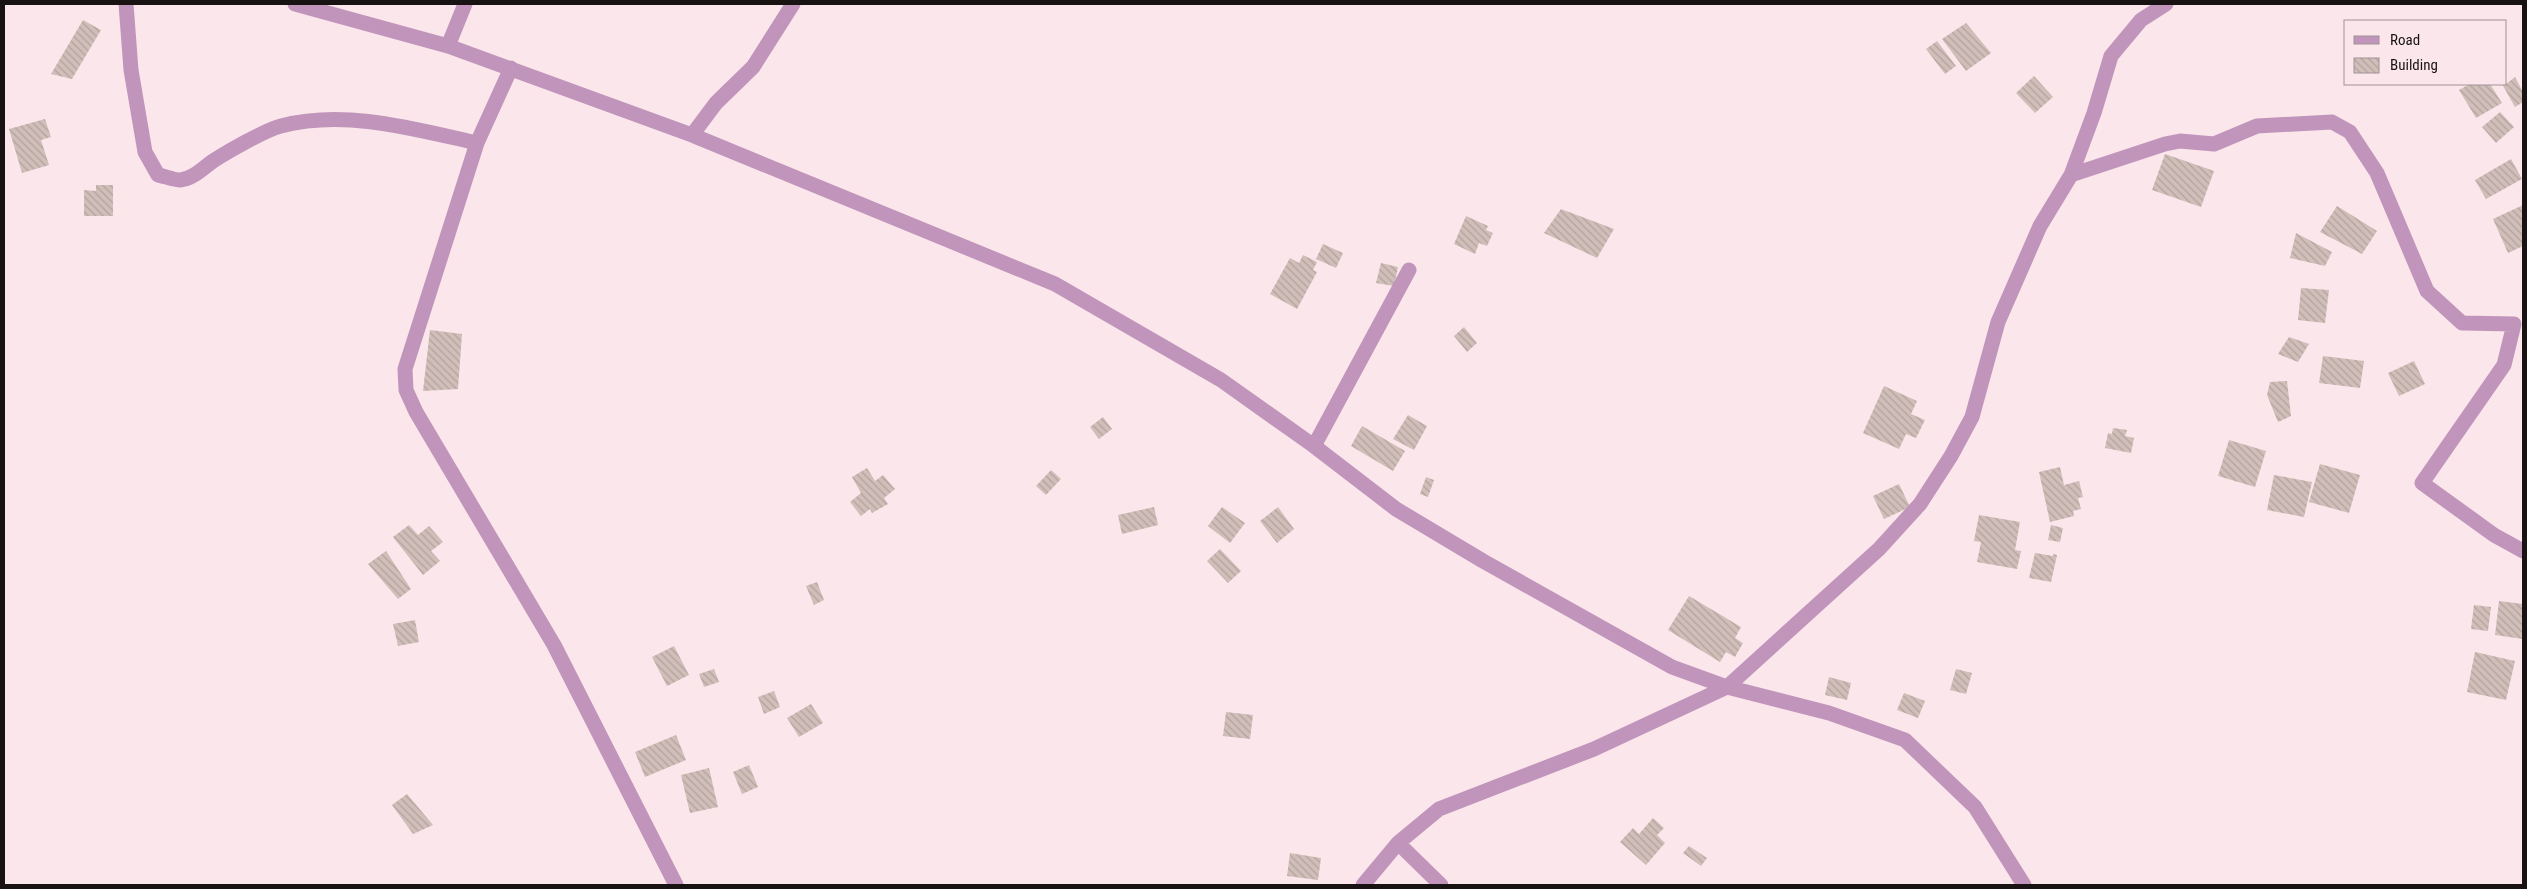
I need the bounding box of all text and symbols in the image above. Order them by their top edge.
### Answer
legend [2344,20,2507,85]
text: Road [2390,31,2420,49]
text: Building [2390,56,2438,74]

